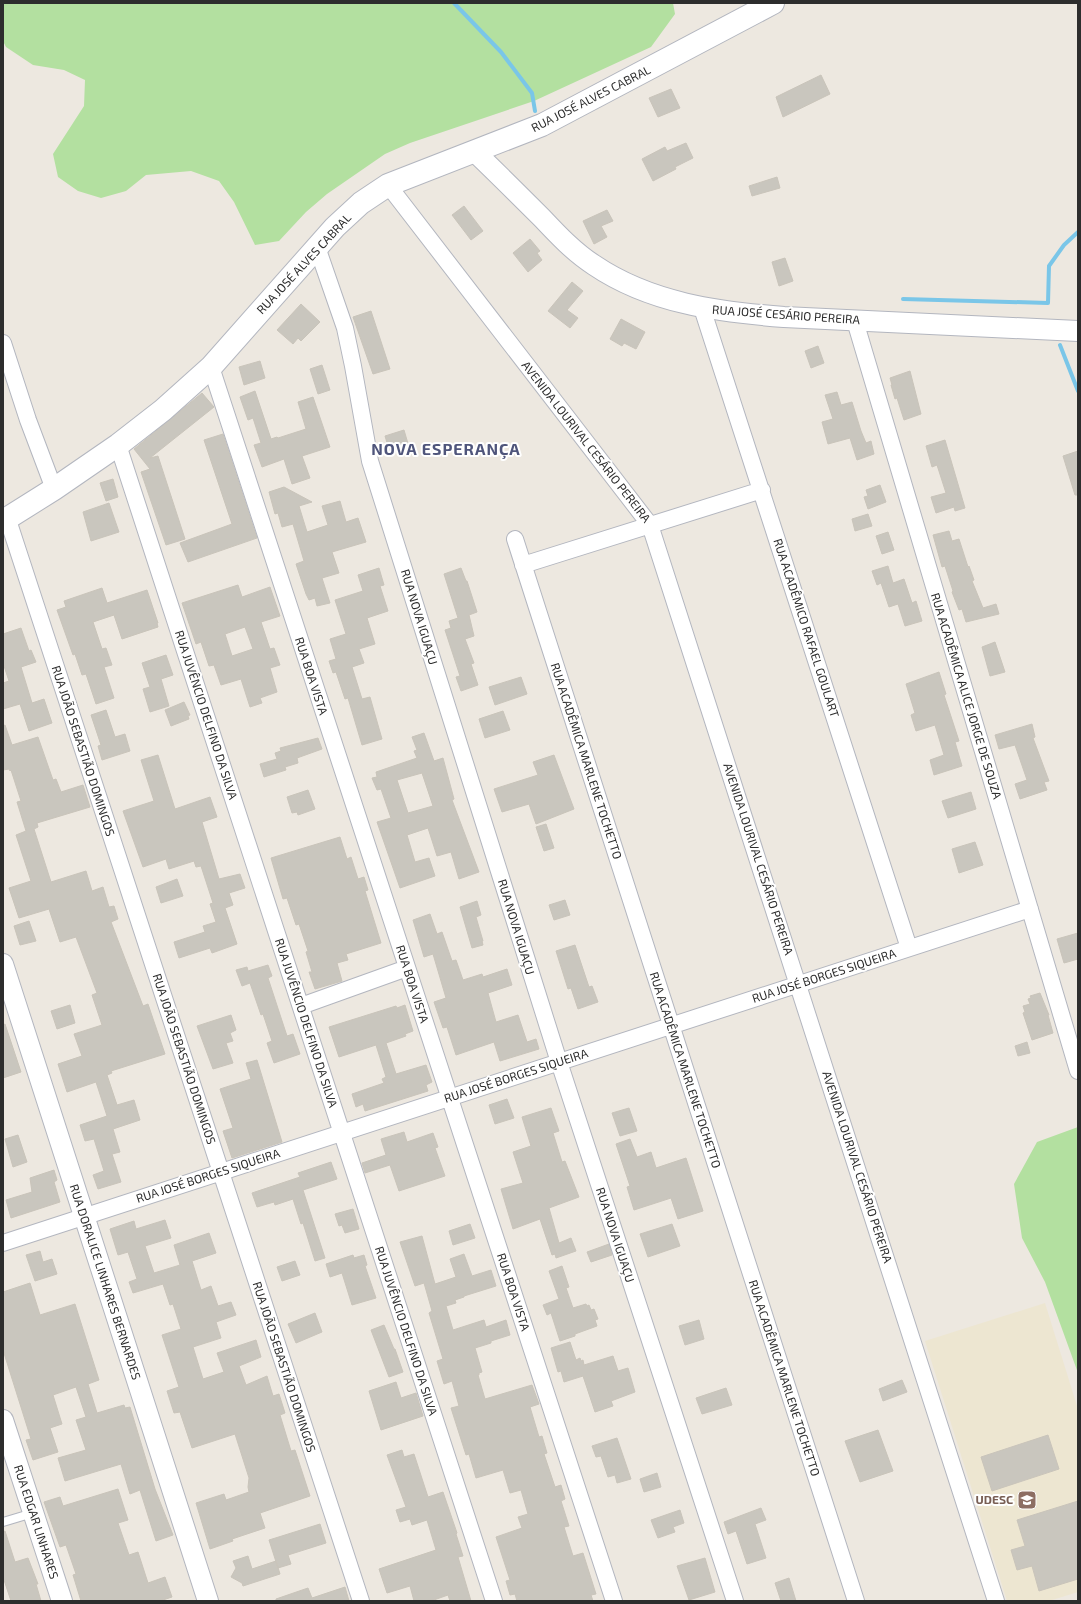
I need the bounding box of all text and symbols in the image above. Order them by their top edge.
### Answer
street label: RUA JOSÉ ALVES CABRAL [529,62,652,134]
street label: RUA JOSÉ ALVES CABRAL [253,210,353,316]
street label: RUA JOSÉ CESÁRIO PEREIRA [712,302,861,326]
street label: AVENIDA LOURIVAL CESÁRIO PEREIRA [519,358,654,525]
district label: NOVA ESPERANÇA [371,439,521,460]
street label: RUA ACADÊMICO RAFAEL GOULART [771,536,843,719]
street label: RUA NOVA IGUAÇU [398,567,441,667]
street label: RUA ACADÊMICA ALICE JORGE DE SOUZA [929,591,1005,801]
street label: RUA JUVÊNCIO DELFINO DA SILVA [173,628,241,802]
street label: RUA BOA VISTA [293,635,331,717]
street label: RUA ACADÊMICA MARLENE TOCHETTO [549,661,625,861]
street label: RUA JOÃO SEBASTIÃO DOMINGOS [50,663,118,838]
street label: AVENIDA LOURIVAL CESÁRIO PEREIRA [721,761,797,957]
street label: RUA NOVA IGUAÇU [495,877,538,977]
street label: RUA JUVÊNCIO DELFINO DA SILVA [273,936,341,1110]
street label: RUA BOA VISTA [394,943,432,1025]
street label: RUA JOSÉ BORGES SIQUEIRA [750,945,898,1006]
street label: RUA ACADÊMICA MARLENE TOCHETTO [648,970,724,1170]
street label: RUA JOÃO SEBASTIÃO DOMINGOS [151,971,219,1146]
street label: RUA JOSÉ BORGES SIQUEIRA [442,1045,590,1106]
street label: AVENIDA LOURIVAL CESÁRIO PEREIRA [820,1069,896,1265]
street label: RUA JOSÉ BORGES SIQUEIRA [134,1145,282,1206]
street label: RUA DORALICE LINHARES BERNARDES [68,1182,144,1381]
street label: RUA NOVA IGUAÇU [593,1185,638,1284]
street label: RUA JUVÊNCIO DELFINO DA SILVA [373,1244,441,1418]
street label: RUA BOA VISTA [495,1251,533,1333]
street label: RUA ACADÊMICA MARLENE TOCHETTO [747,1278,823,1478]
street label: RUA JOÃO SEBASTIÃO DOMINGOS [251,1279,319,1454]
street label: RUA EDGAR LINHARES [12,1463,62,1581]
school or university icon: UDESC [1016,1489,1038,1511]
place label: UDESC [976,1492,1013,1506]

